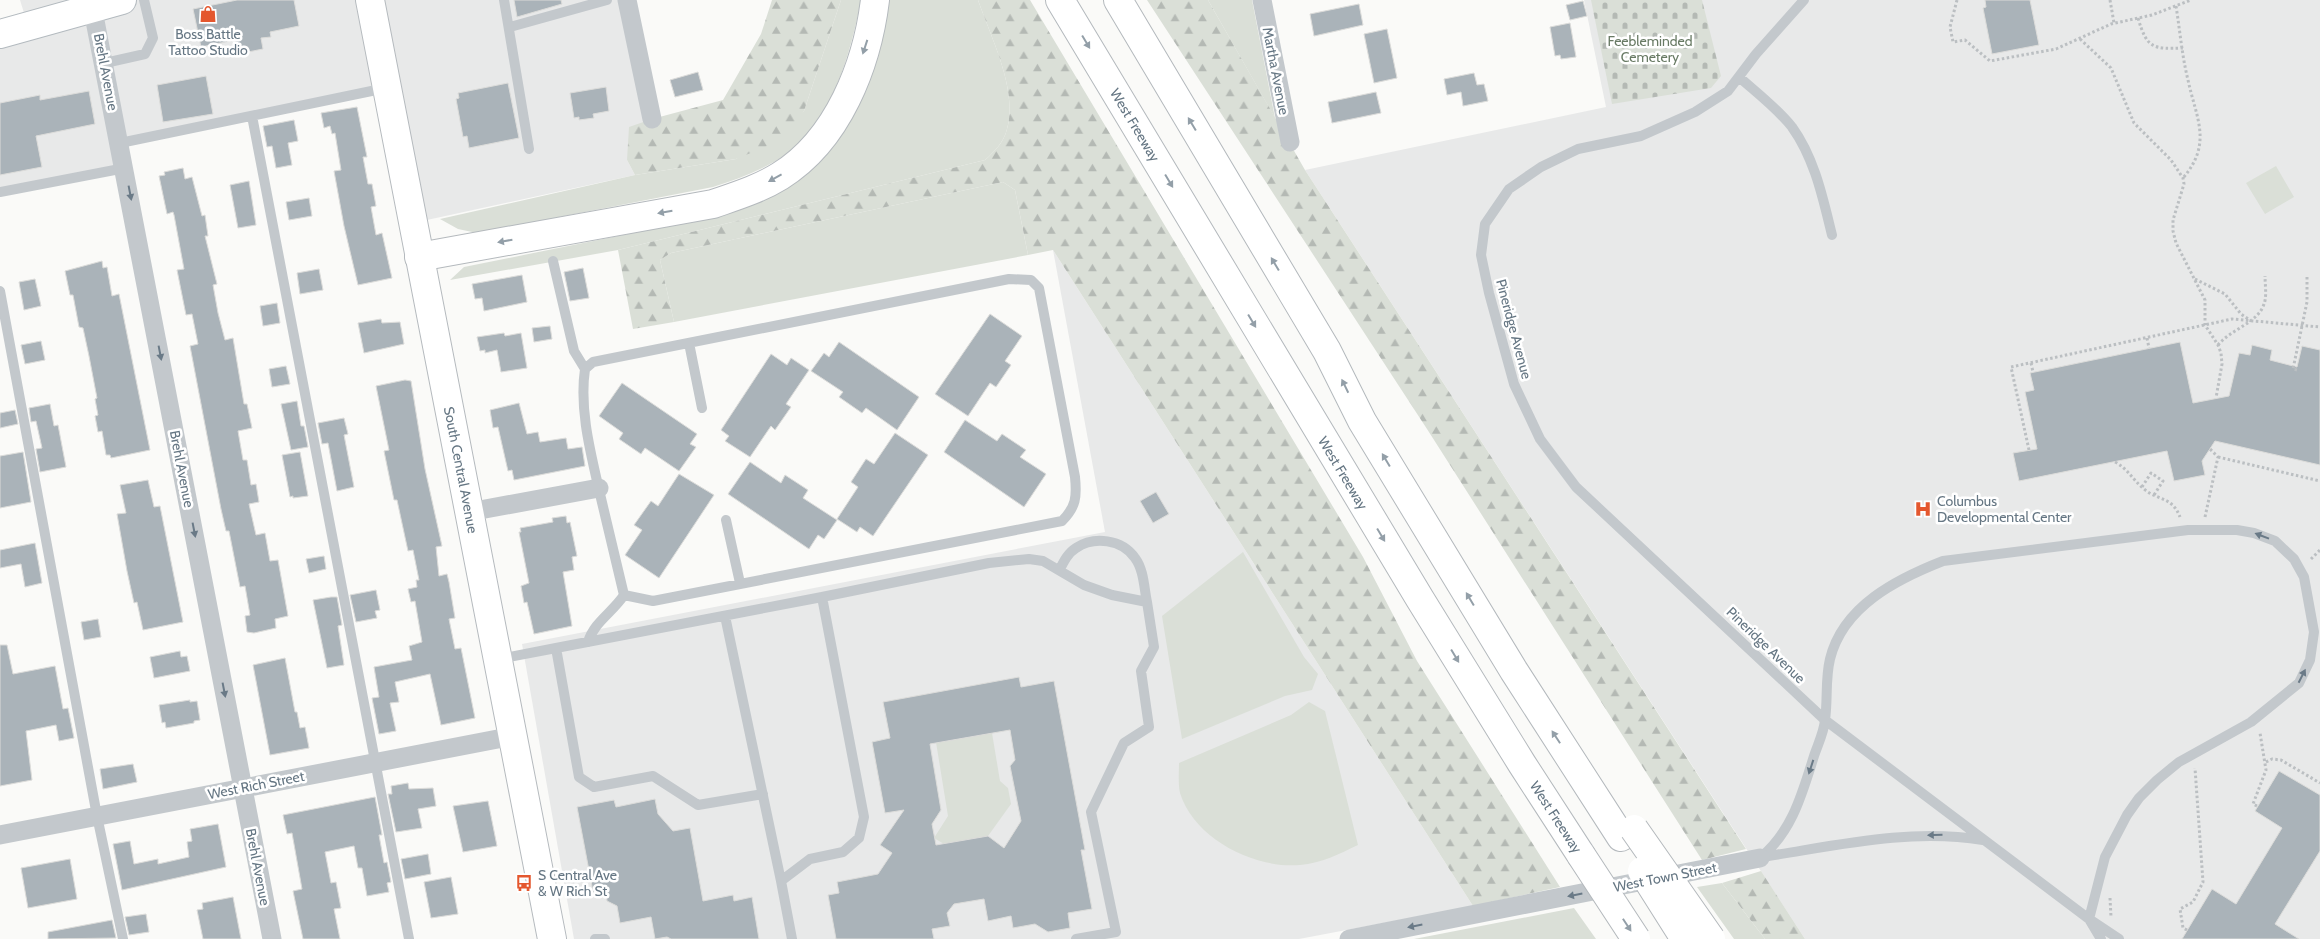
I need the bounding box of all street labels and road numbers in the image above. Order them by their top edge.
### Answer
street label: Martha Avenue [1259,26,1293,116]
street label: Brehl Avenue [90,32,122,112]
street label: West Freeway [1106,85,1164,165]
street label: Pineridge Avenue [1492,277,1536,381]
street label: South Central Avenue [440,405,482,535]
street label: Brehl Avenue [166,429,198,509]
street label: West Freeway [1314,433,1372,513]
street label: Pineridge Avenue [1723,603,1809,687]
street label: West Rich Street [206,767,306,803]
street label: West Freeway [1526,778,1586,856]
street label: Brehl Avenue [242,827,274,907]
street label: West Town Street [1612,858,1718,896]

